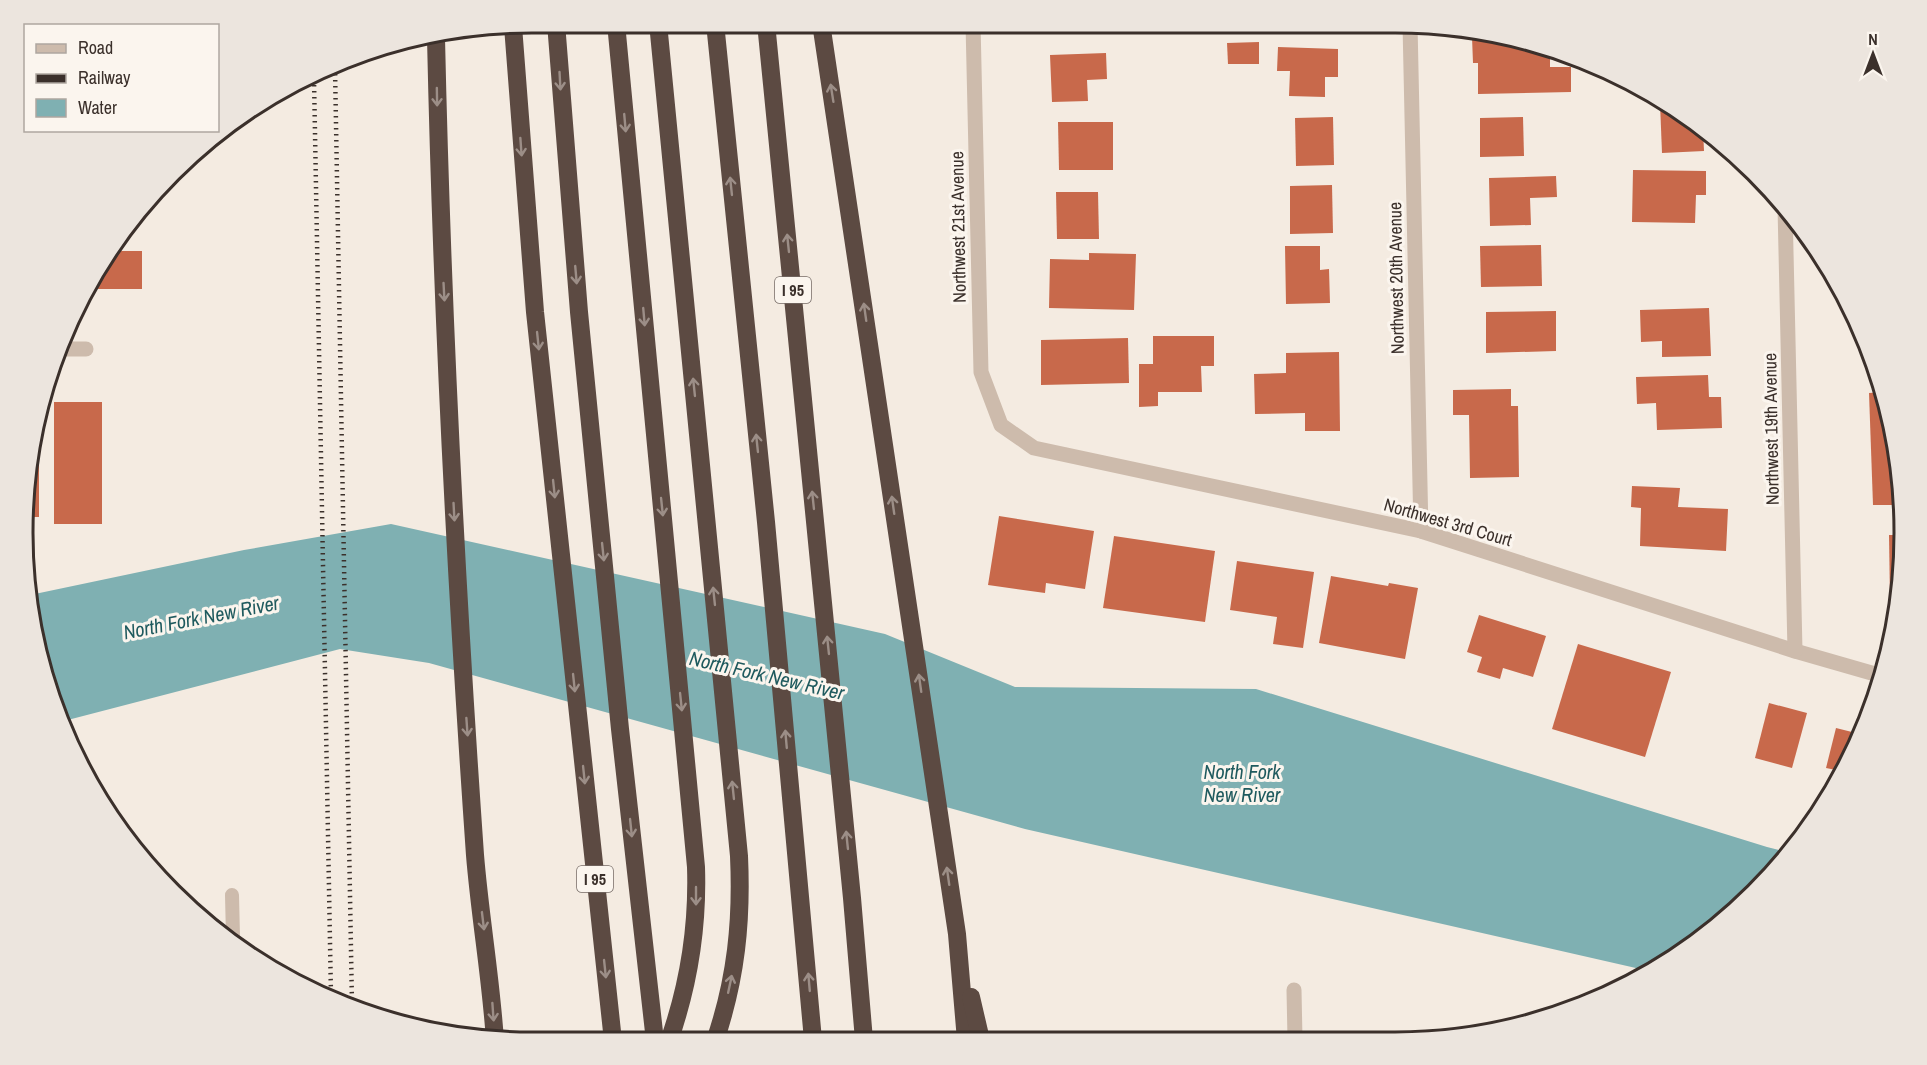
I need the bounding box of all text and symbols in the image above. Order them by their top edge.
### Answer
legend [24,24,219,132]
north arrow [1843,24,1903,84]
text: N [1868,28,1878,50]
text: Road [78,35,113,60]
text: Railway [78,65,131,90]
one-way arrow [554,70,565,90]
one-way arrow [826,83,837,103]
one-way arrow [431,86,443,106]
text: Water [78,95,117,120]
one-way arrow [620,112,631,132]
one-way arrow [516,136,527,156]
street label: Northwest 21st Avenue [944,151,972,303]
one-way arrow [725,177,736,197]
street label: Northwest 20th Avenue [1382,202,1410,354]
one-way arrow [782,234,793,254]
one-way arrow [571,265,582,285]
road number: I 95 [775,277,811,303]
one-way arrow [438,281,449,301]
one-way arrow [859,303,870,323]
one-way arrow [639,306,650,326]
one-way arrow [533,331,544,351]
street label: Northwest 19th Avenue [1757,353,1785,505]
one-way arrow [688,378,699,397]
one-way arrow [752,433,763,453]
one-way arrow [549,478,560,498]
one-way arrow [807,491,818,510]
street label: Northwest 3rd Court [1381,492,1515,552]
one-way arrow [888,496,899,516]
one-way arrow [657,497,668,517]
one-way arrow [449,502,460,522]
one-way arrow [598,541,609,561]
one-way arrow [708,587,719,607]
water label: North Fork New River [121,589,282,645]
one-way arrow [822,636,833,656]
water label: North Fork New River [687,644,848,706]
one-way arrow [569,672,580,692]
one-way arrow [914,674,925,694]
one-way arrow [676,691,687,711]
one-way arrow [462,717,473,737]
one-way arrow [780,730,791,749]
water label: North Fork New River [1204,758,1281,808]
one-way arrow [578,764,589,784]
one-way arrow [727,781,738,801]
one-way arrow [626,818,637,838]
one-way arrow [841,830,852,850]
road number: I 95 [577,866,613,892]
one-way arrow [943,867,954,887]
one-way arrow [690,885,702,905]
one-way arrow [478,911,489,931]
one-way arrow [600,958,611,978]
one-way arrow [803,973,814,993]
one-way arrow [725,975,736,995]
one-way arrow [487,1002,498,1022]

